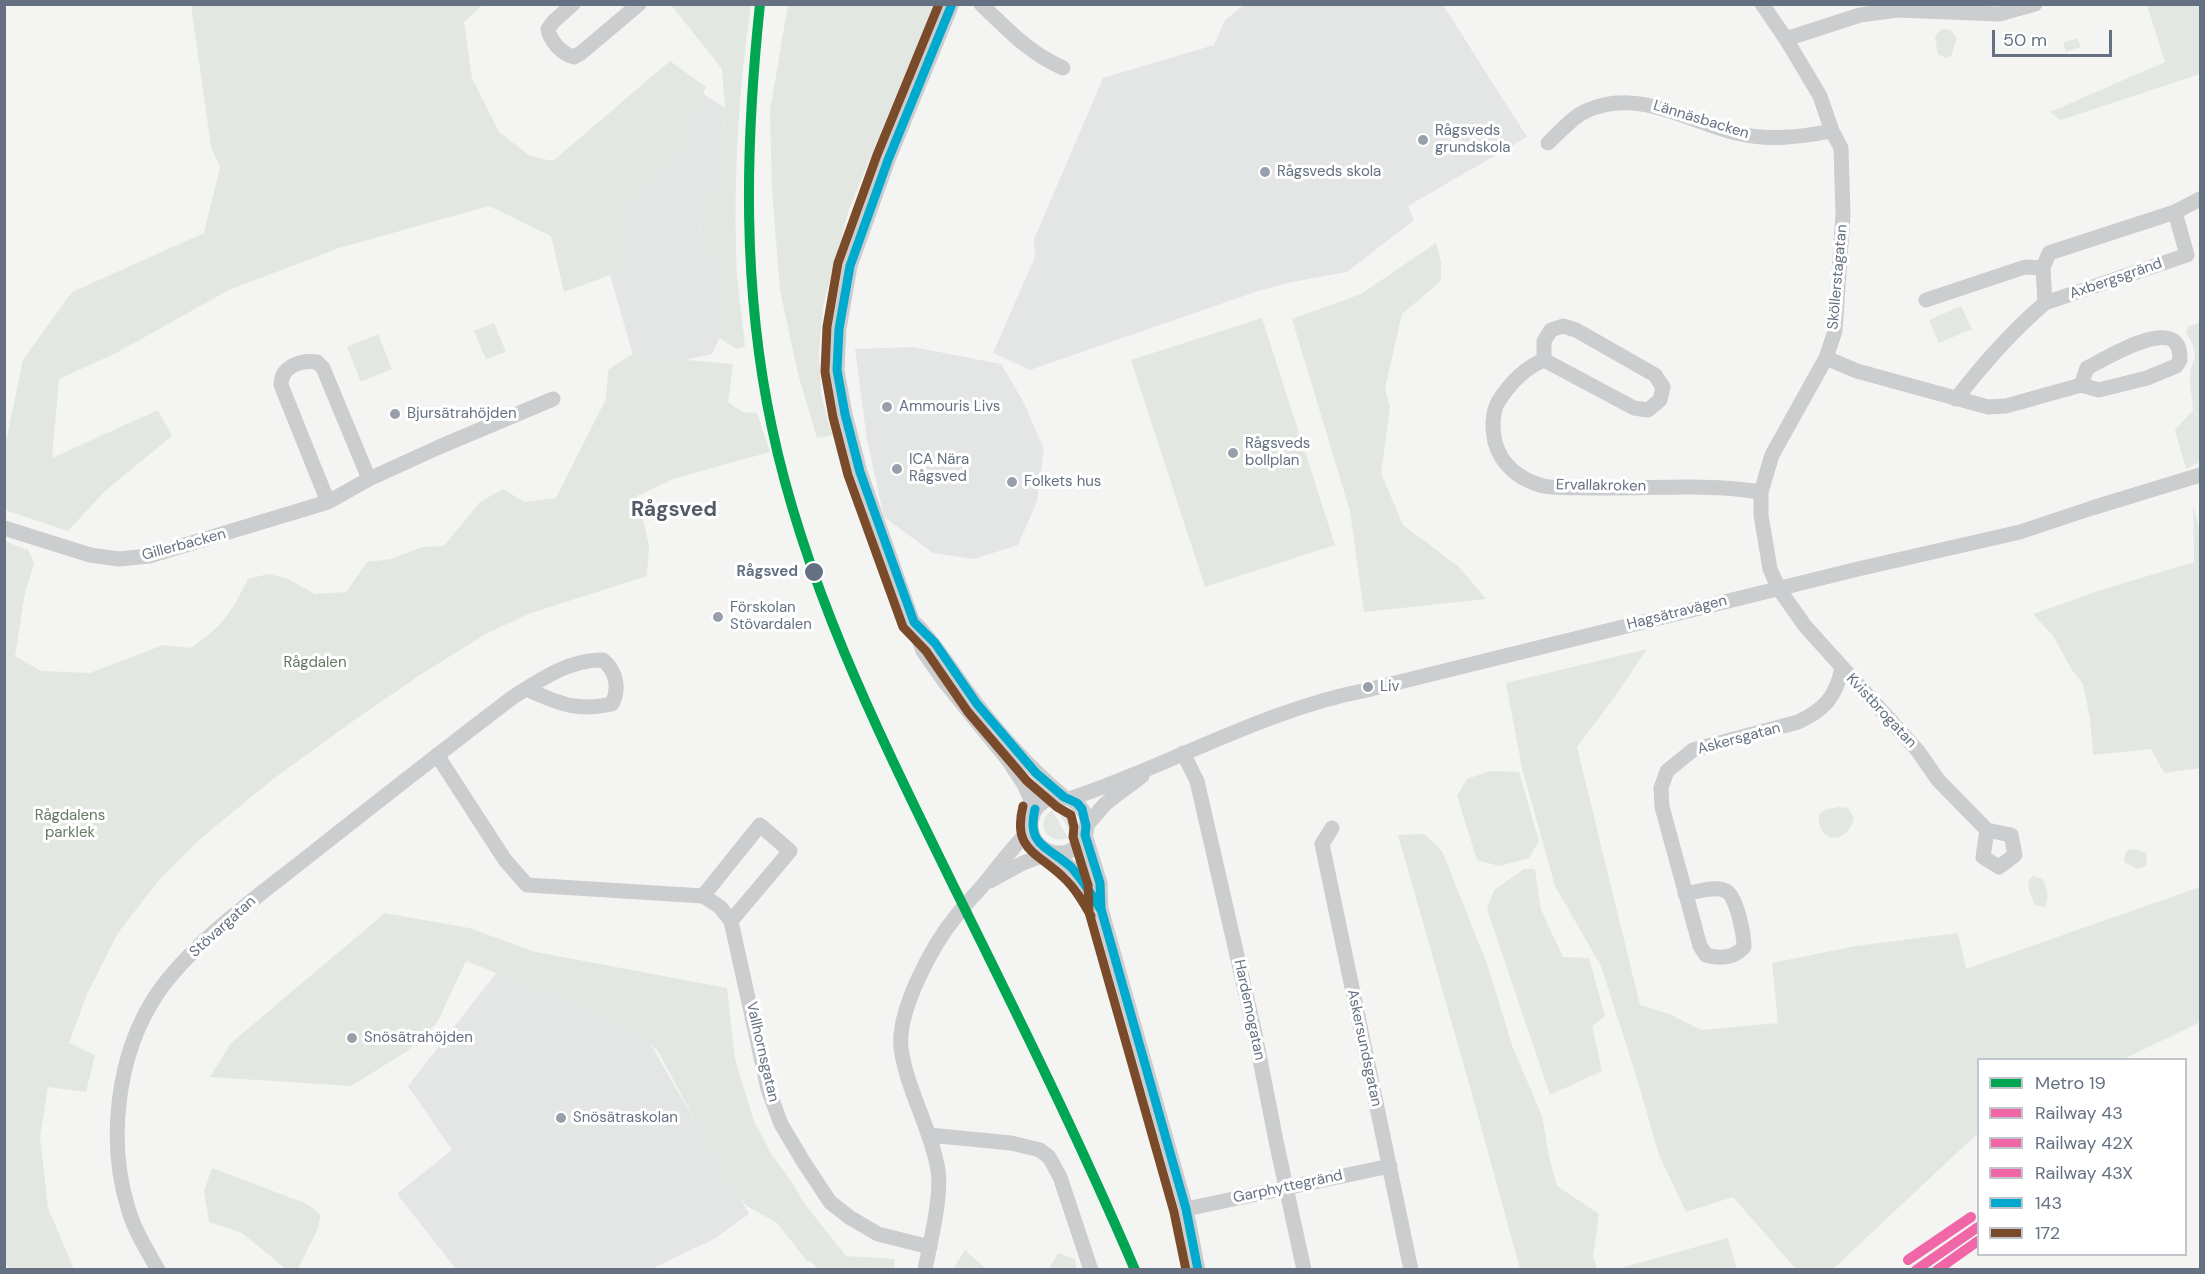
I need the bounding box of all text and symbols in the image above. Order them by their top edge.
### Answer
scale bar [1995,18,2115,56]
text: 50 m [2003,28,2047,52]
street label: Lännäsbacken [1651,97,1751,143]
place label: Rågsveds grundskola [1435,122,1510,157]
marker: Rågsveds grundskola [1416,133,1430,147]
place label: Rågsveds skola [1277,163,1381,181]
marker: Rågsveds skola [1258,165,1272,179]
street label: Sköllerstagatan [1824,224,1852,330]
street label: Axbergsgränd [2067,255,2165,303]
place label: Ammouris Livs [899,398,1000,416]
marker: Ammouris Livs [880,400,894,414]
place label: Bjursätrahöjden [407,405,517,423]
marker: Bjursätrahöjden [388,407,402,421]
place label: Rågsveds bollplan [1245,435,1310,470]
marker: Rågsveds bollplan [1226,446,1240,460]
place label: ICA Nära Rågsved [909,451,969,486]
marker: ICA Nära Rågsved [890,462,904,476]
place label: Folkets hus [1024,473,1101,491]
marker: Folkets hus [1005,475,1019,489]
street label: Ervallakroken [1556,476,1646,496]
district label: Rågsved [631,497,717,523]
street label: Gillerbacken [140,525,228,565]
marker: Rågsved [803,561,825,583]
place label: Rågsved [736,563,798,581]
street label: Hagsätravägen [1625,592,1729,634]
place label: Förskolan Stövardalen [730,599,812,634]
marker: Förskolan Stövardalen [711,610,725,624]
park label: Rågdalen [284,654,346,672]
street label: Kvistbrogatan [1842,670,1920,752]
place label: Liv [1380,678,1399,696]
marker: Liv [1361,680,1375,694]
street label: Askersgatan [1696,719,1782,759]
park label: Rågdalens parklek [35,807,105,842]
street label: Stövargatan [186,893,260,961]
street label: Hardemogatan [1230,958,1268,1062]
street label: Askersundsgatan [1343,988,1385,1108]
street label: Vallhornsgatan [742,1000,782,1104]
place label: Snösätrahöjden [364,1029,473,1047]
marker: Snösätrahöjden [345,1031,359,1045]
legend [1977,1058,2187,1256]
text: Metro 19 [2035,1071,2106,1095]
text: Railway 43 [2035,1101,2123,1125]
place label: Snösätraskolan [573,1109,678,1127]
marker: Snösätraskolan [554,1111,568,1125]
text: Railway 42X [2035,1131,2133,1155]
text: Railway 43X [2035,1161,2133,1185]
street label: Garphyttegränd [1232,1167,1344,1207]
text: 143 [2035,1191,2062,1215]
text: 172 [2035,1221,2060,1245]

